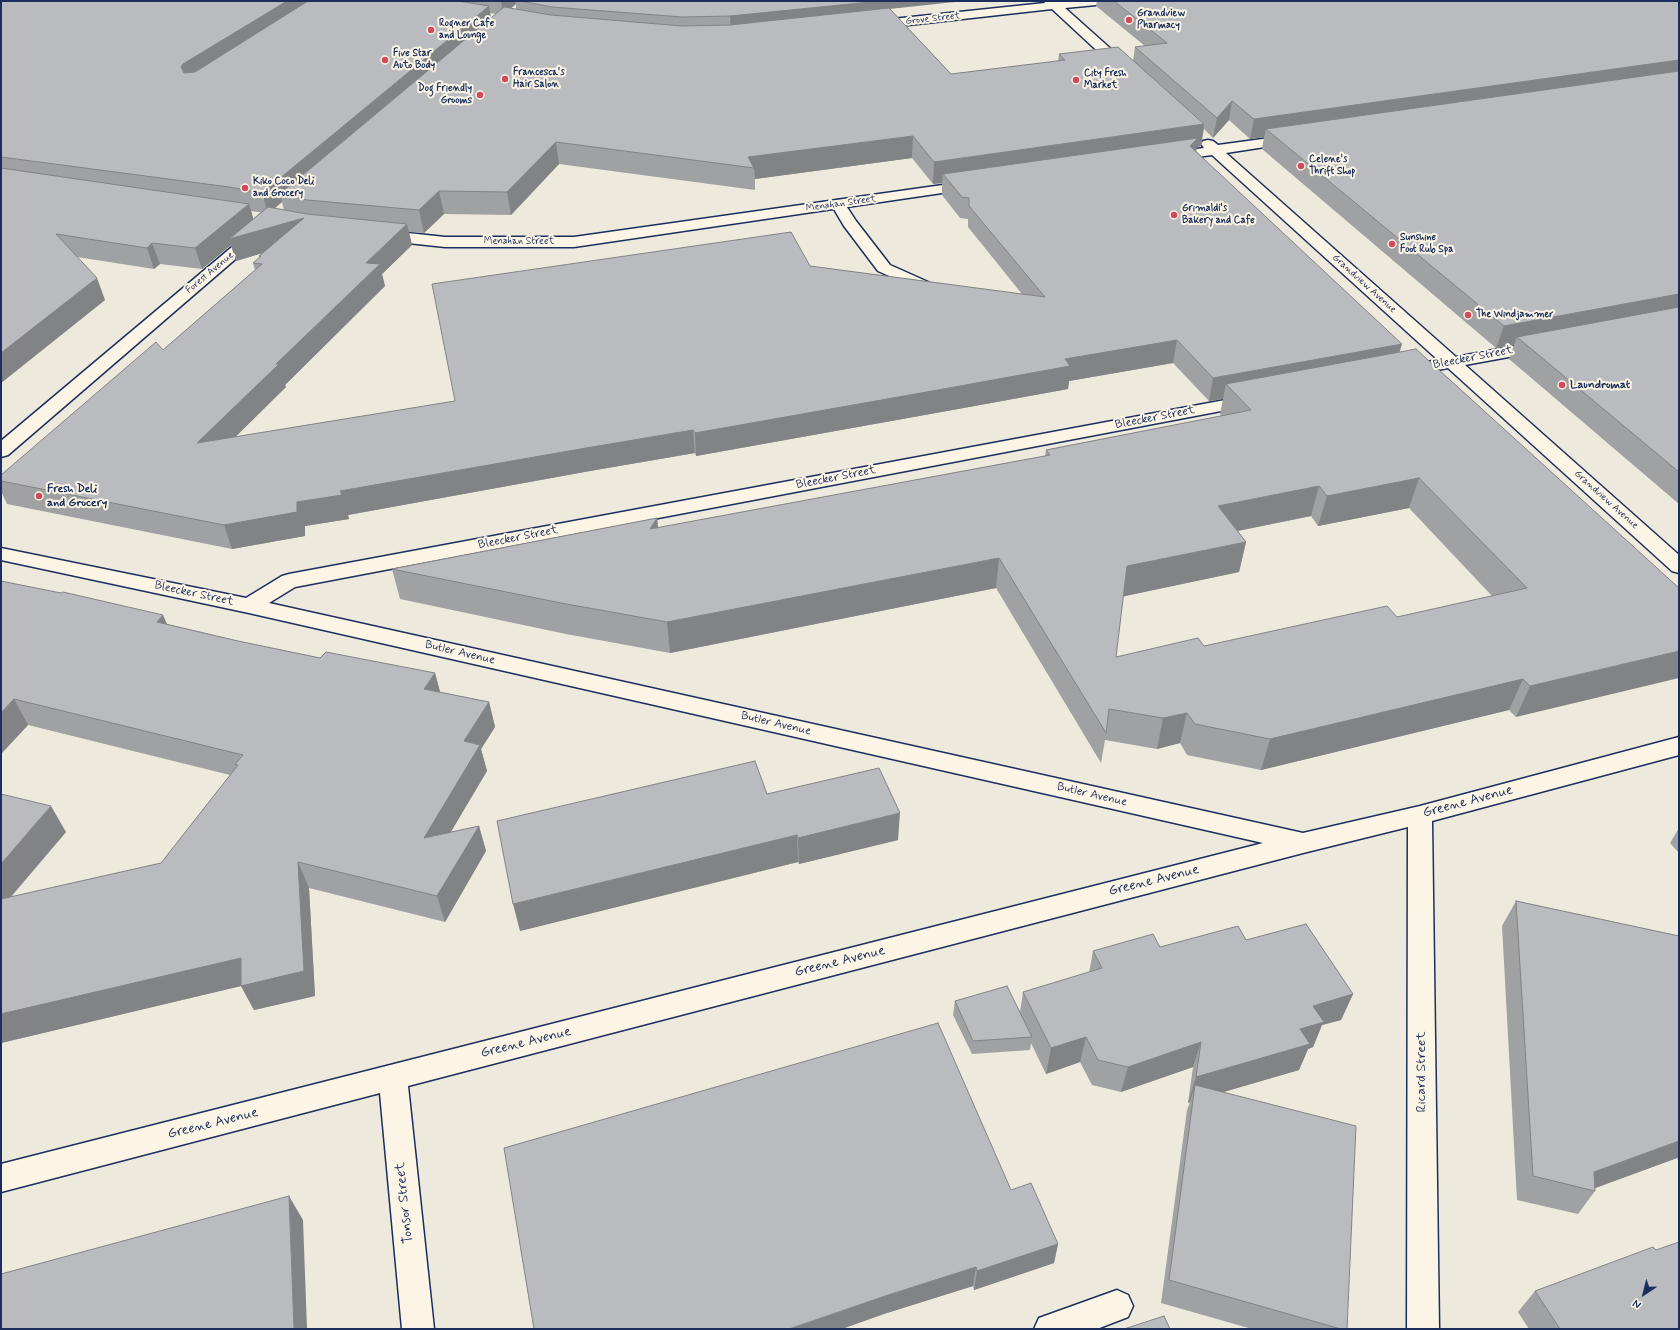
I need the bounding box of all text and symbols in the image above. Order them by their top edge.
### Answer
place label: Grandview Pharmacy [1137,8,1185,32]
street label: Grove Street [905,10,961,28]
marker: Grandview Pharmacy [1124,15,1134,25]
place label: Rogner Cafe and Lounge [439,18,494,42]
marker: Rogner Cafe and Lounge [426,25,436,35]
place label: Five Star Auto Body [393,48,435,72]
marker: Five Star Auto Body [380,55,390,65]
place label: Francesca's Hair Salon [513,67,565,90]
place label: City Fresh Market [1084,68,1127,92]
marker: Francesca's Hair Salon [500,74,510,84]
marker: City Fresh Market [1071,75,1081,85]
place label: Dog Friendly Grooms [418,83,472,106]
marker: Dog Friendly Grooms [475,90,485,100]
place label: Celene's Thrift Shop [1309,154,1355,178]
marker: Celene's Thrift Shop [1296,161,1306,171]
place label: Kiko Coco Deli and Grocery [253,176,314,200]
marker: Kiko Coco Deli and Grocery [240,183,250,193]
street label: Menahan Street [805,193,877,215]
place label: Grimaldi's Bakery and Cafe [1182,203,1255,226]
marker: Grimaldi's Bakery and Cafe [1169,210,1179,220]
place label: Sunshine Foot Rub Spa [1400,232,1453,256]
street label: Menahan Street [484,236,554,248]
marker: Sunshine Foot Rub Spa [1387,239,1397,249]
street label: Forest Avenue [183,249,237,297]
street label: Grandview Avenue [1329,252,1399,316]
place label: The Windjammer [1476,309,1553,321]
marker: The Windjammer [1463,310,1473,320]
street label: Bleecker Street [1432,343,1514,373]
place label: Laundromat [1570,378,1630,392]
marker: Laundromat [1557,380,1567,390]
street label: Bleecker Street [1114,403,1196,433]
street label: Bleecker Street [795,463,877,493]
street label: Grandview Avenue [1571,468,1641,532]
place label: Fresh Deli and Grocery [47,482,107,510]
marker: Fresh Deli and Grocery [34,491,44,501]
street label: Bleecker Street [477,523,559,553]
street label: Bleecker Street [153,579,235,609]
street label: Butler Avenue [424,638,496,668]
street label: Butler Avenue [740,709,812,739]
street label: Butler Avenue [1056,780,1128,810]
street label: Greene Avenue [1421,782,1515,822]
street label: Greene Avenue [1107,862,1201,900]
street label: Greene Avenue [793,943,887,981]
street label: Greene Avenue [479,1024,573,1062]
street label: Ricard Street [1414,1031,1430,1113]
street label: Greene Avenue [166,1105,260,1143]
street label: Tonsor Street [392,1162,418,1244]
north arrow [1624,1274,1664,1314]
text: N [1630,1296,1644,1312]

